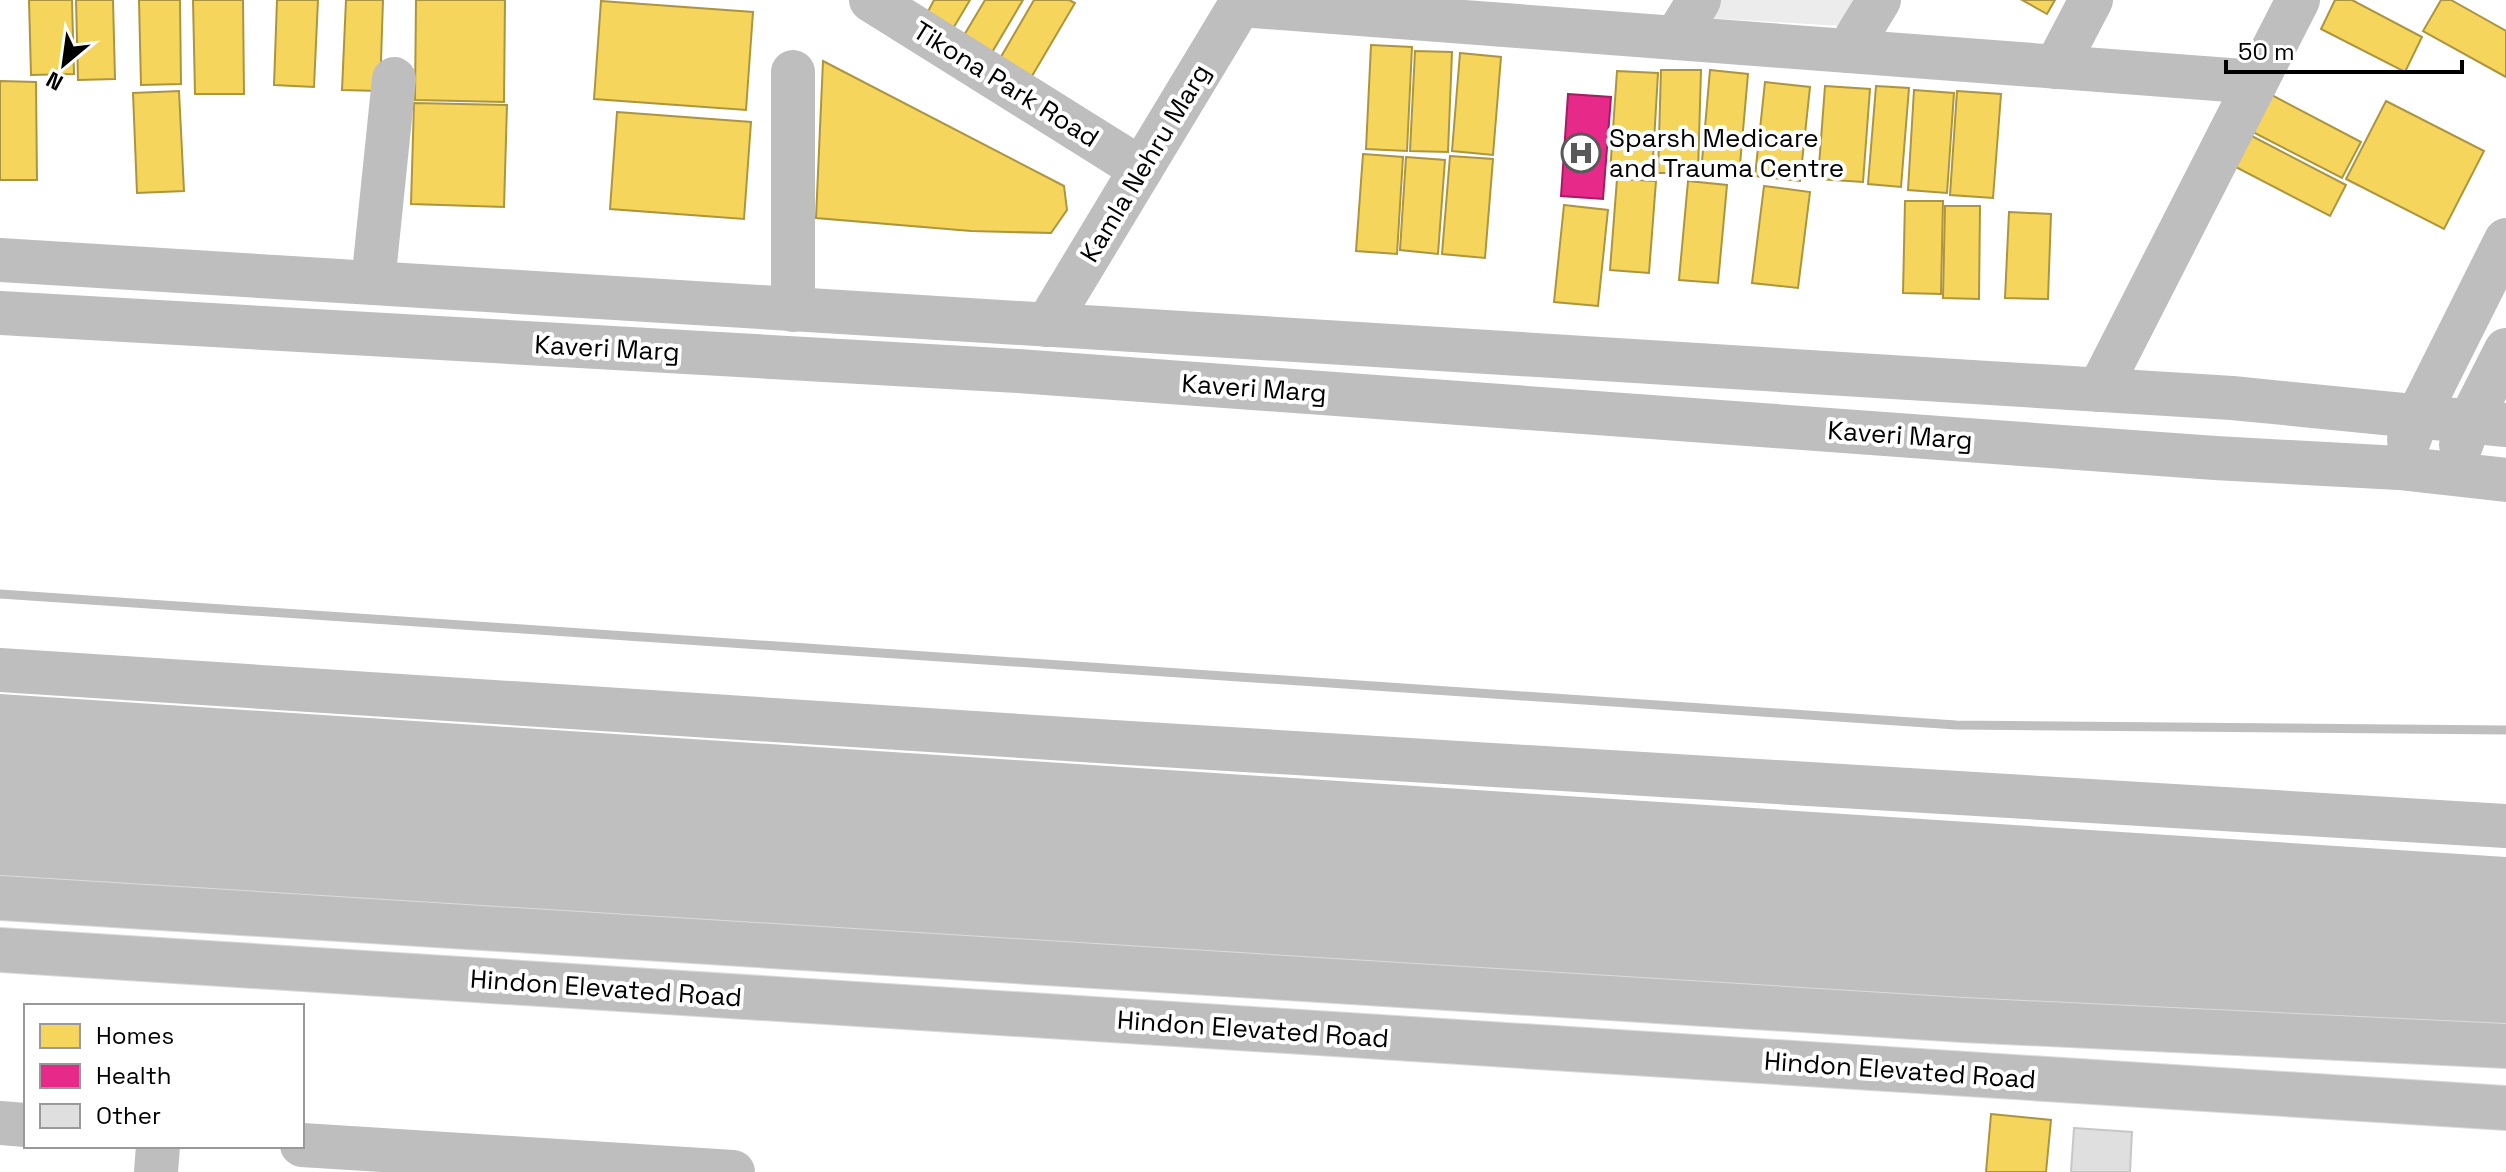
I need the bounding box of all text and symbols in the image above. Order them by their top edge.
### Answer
street label: Tikona Park Road [907,13,1105,155]
north arrow [24,24,104,104]
scale bar [2226,24,2462,74]
text: 50 m [2238,36,2295,67]
street label: Kamla Nehru Marg [1072,58,1218,268]
text: N [41,66,68,97]
place label: Sparsh Medicare and Trauma Centre [1609,121,1844,185]
hospital icon: Sparsh Medicare and Trauma Centre [1560,132,1602,174]
street label: Kaveri Marg [534,327,680,369]
street label: Kaveri Marg [1180,366,1328,410]
street label: Kaveri Marg [1826,413,1974,457]
street label: Hindon Elevated Road [469,962,743,1014]
street label: Hindon Elevated Road [1116,1003,1390,1055]
legend [24,1004,304,1148]
text: Homes [96,1020,174,1051]
street label: Hindon Elevated Road [1763,1044,2037,1096]
text: Health [96,1060,171,1091]
text: Other [96,1100,161,1131]

